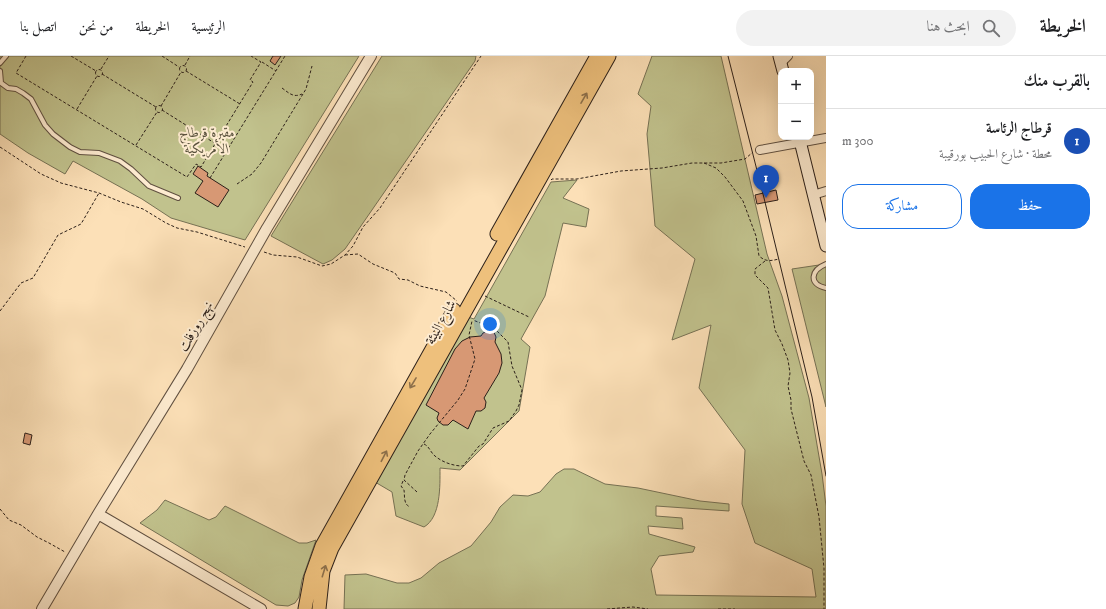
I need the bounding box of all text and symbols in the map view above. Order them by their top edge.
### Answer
search box [736,10,1016,46]
text: الخريطة [1040,15,1086,38]
text: ابحث هنا [927,17,970,36]
icon: search [980,17,1002,39]
text: اتصل بنا [20,18,57,36]
text: من نحن [79,18,114,36]
text: الخريطة [136,18,170,36]
text: الرئيسية [192,18,225,36]
map controls [778,68,814,140]
button: + [778,68,814,104]
text: بالقرب منك [1024,70,1090,92]
one-way arrow [581,92,589,104]
button: − [778,104,814,140]
text: قرطاج الرئاسة [986,119,1052,138]
park label: مقبرة قرطاج الأمريكية [179,124,235,158]
text: 300 m [842,133,873,149]
text: 1 [1075,133,1079,149]
text: محطة · شارع الحبيب بورقيبة [939,146,1052,162]
pin: 1 [753,165,779,198]
button: مشاركة [842,184,962,229]
button: حفظ [970,184,1090,229]
street label: شارع البيئة [421,297,462,349]
street label: نهج روزفلت [174,298,220,356]
your location [480,314,500,334]
one-way arrow [409,377,417,389]
one-way arrow [381,450,388,462]
one-way arrow [321,564,328,577]

